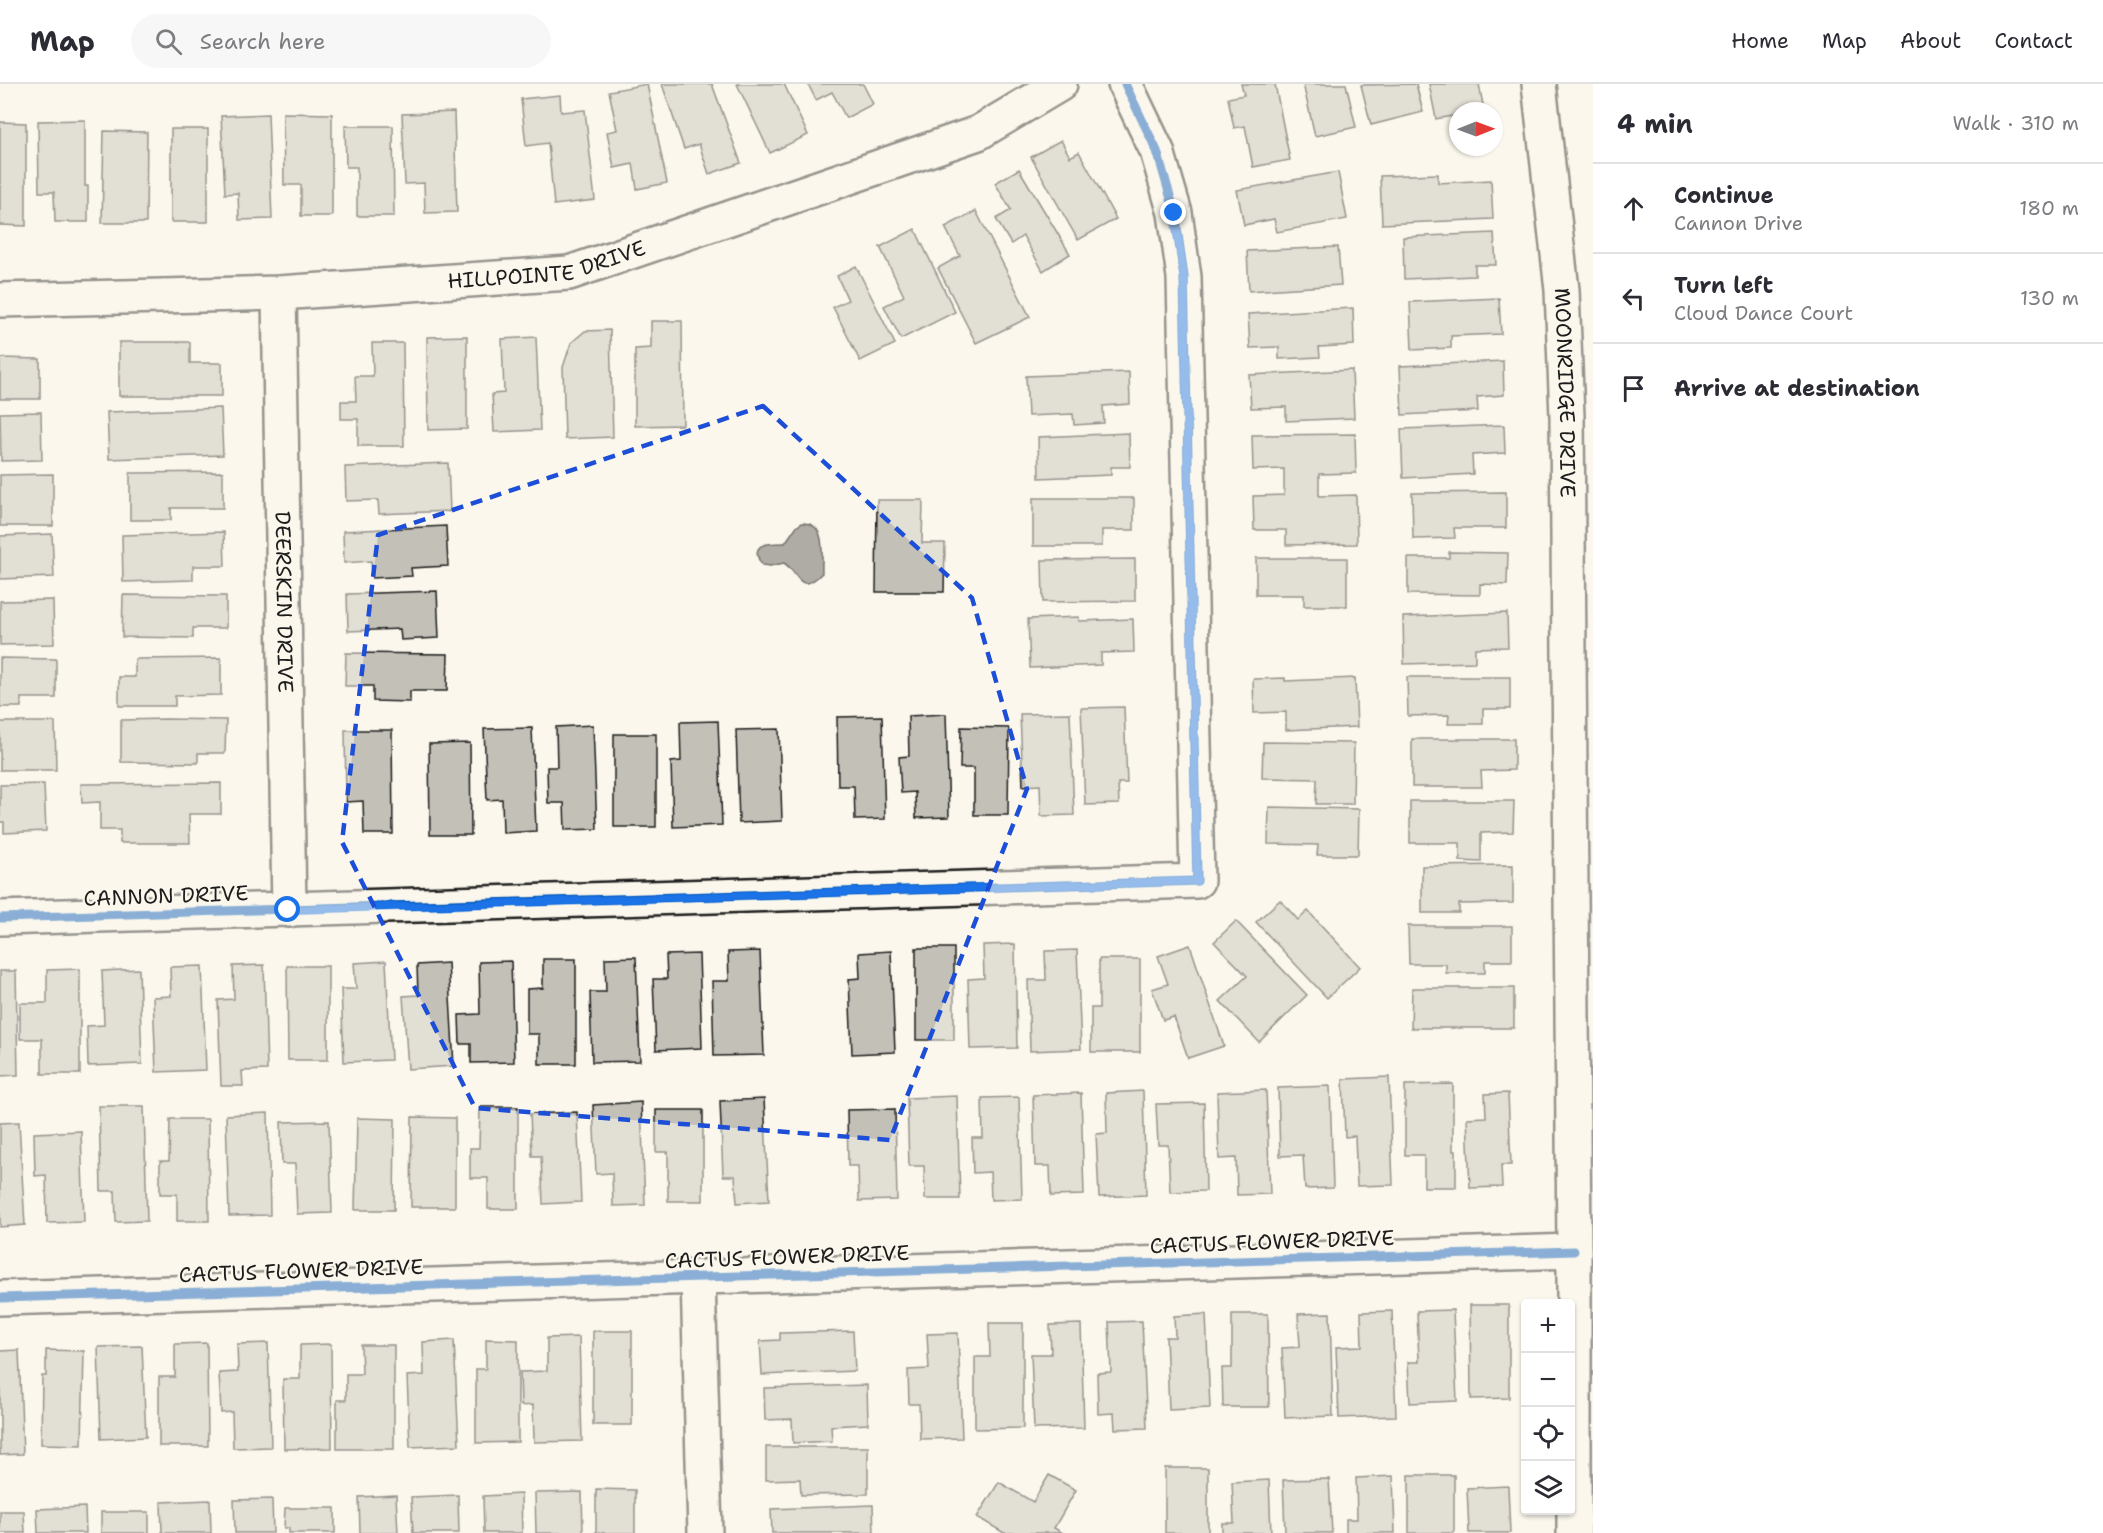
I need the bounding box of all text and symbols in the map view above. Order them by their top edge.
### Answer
search box [131,14,551,68]
text: Map [30,22,95,60]
icon: search [152,25,185,58]
text: Search here [200,27,325,56]
text: Home [1731,27,1789,55]
text: Map [1822,27,1867,55]
text: About [1900,27,1961,55]
text: Contact [1994,27,2073,55]
north arrow [1449,102,1503,156]
text: 4 min [1617,106,1693,141]
text: Walk · 310 m [1953,110,2079,136]
text: Continue [1674,181,1774,210]
icon: ahead [1617,192,1650,225]
text: 180 m [2019,195,2079,221]
route end [1160,199,1186,225]
text: Cannon Drive [1674,210,1803,236]
street label: HILLPOINTE DRIVE [447,234,649,295]
text: Turn left [1674,271,1773,300]
icon: left [1617,282,1650,315]
text: 130 m [2020,285,2079,311]
street label: MOONRIDGE DRIVE [1548,287,1582,498]
text: Cloud Dance Court [1674,300,1853,326]
icon: arrive [1617,372,1650,405]
text: Arrive at destination [1674,374,1920,403]
street label: DEERSKIN DRIVE [269,511,299,693]
street label: CANNON DRIVE [83,879,249,913]
route start [274,896,300,922]
street label: CACTUS FLOWER DRIVE [1149,1224,1395,1260]
street label: CACTUS FLOWER DRIVE [664,1239,910,1275]
street label: CACTUS FLOWER DRIVE [178,1253,424,1289]
map controls [1521,1299,1575,1515]
button: + [1521,1299,1575,1353]
button: − [1521,1353,1575,1407]
button: locate [1521,1407,1575,1461]
button: layers [1521,1461,1575,1515]

